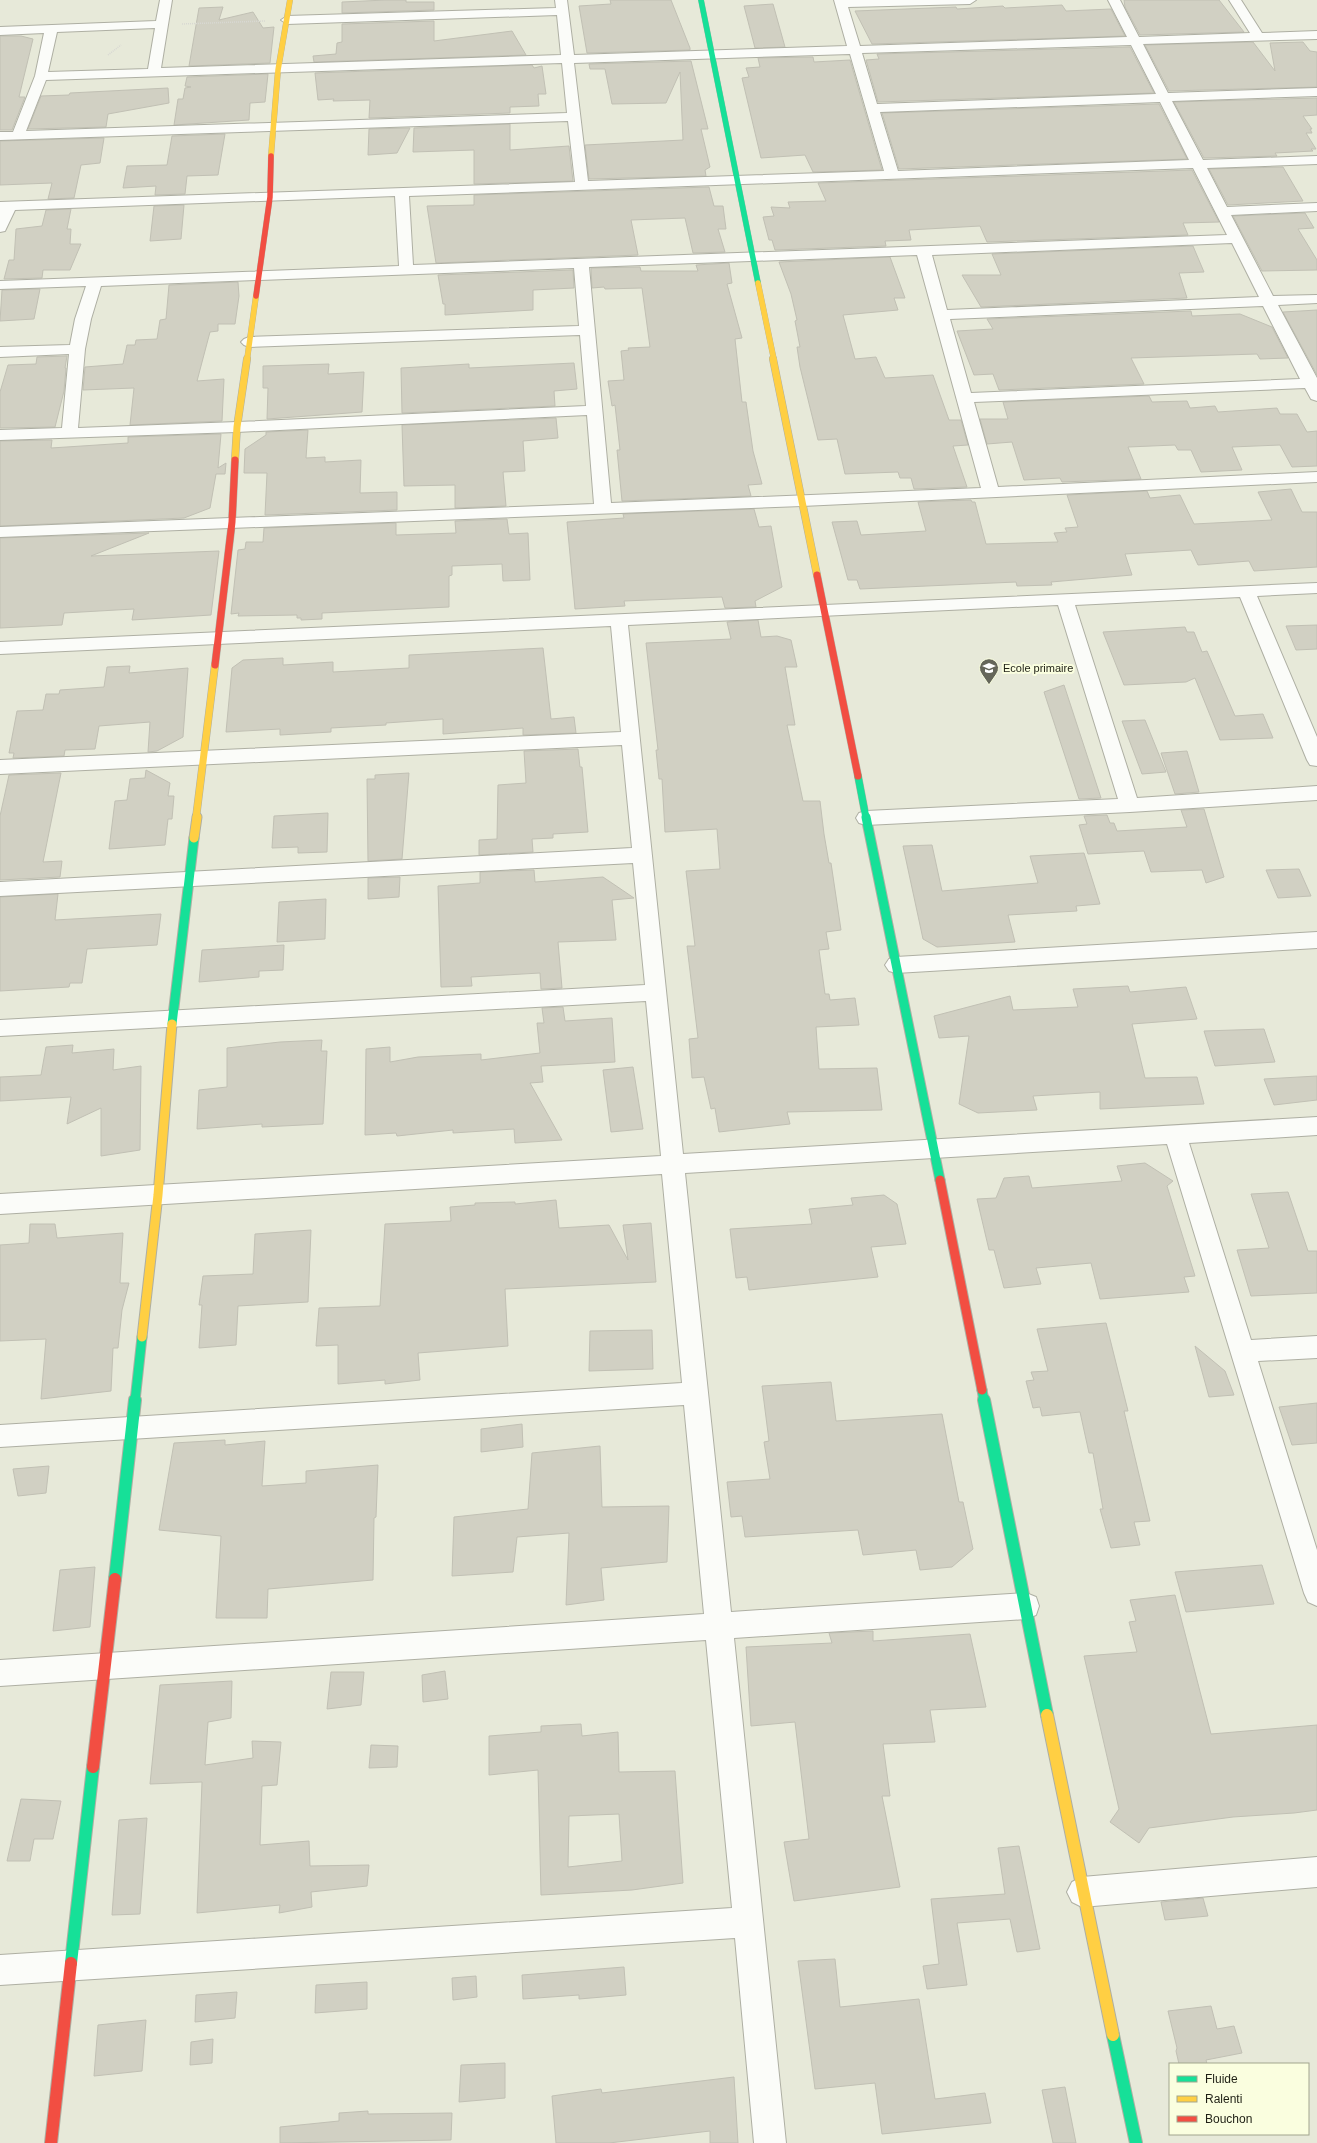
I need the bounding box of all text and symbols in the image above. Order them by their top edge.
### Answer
school or university icon: Ecole primaire [978,657,1000,685]
place label: Ecole primaire [1003,662,1073,674]
legend [1169,2063,1309,2135]
text: Fluide [1205,2072,1238,2086]
text: Ralenti [1205,2092,1242,2106]
text: Bouchon [1205,2112,1252,2126]

